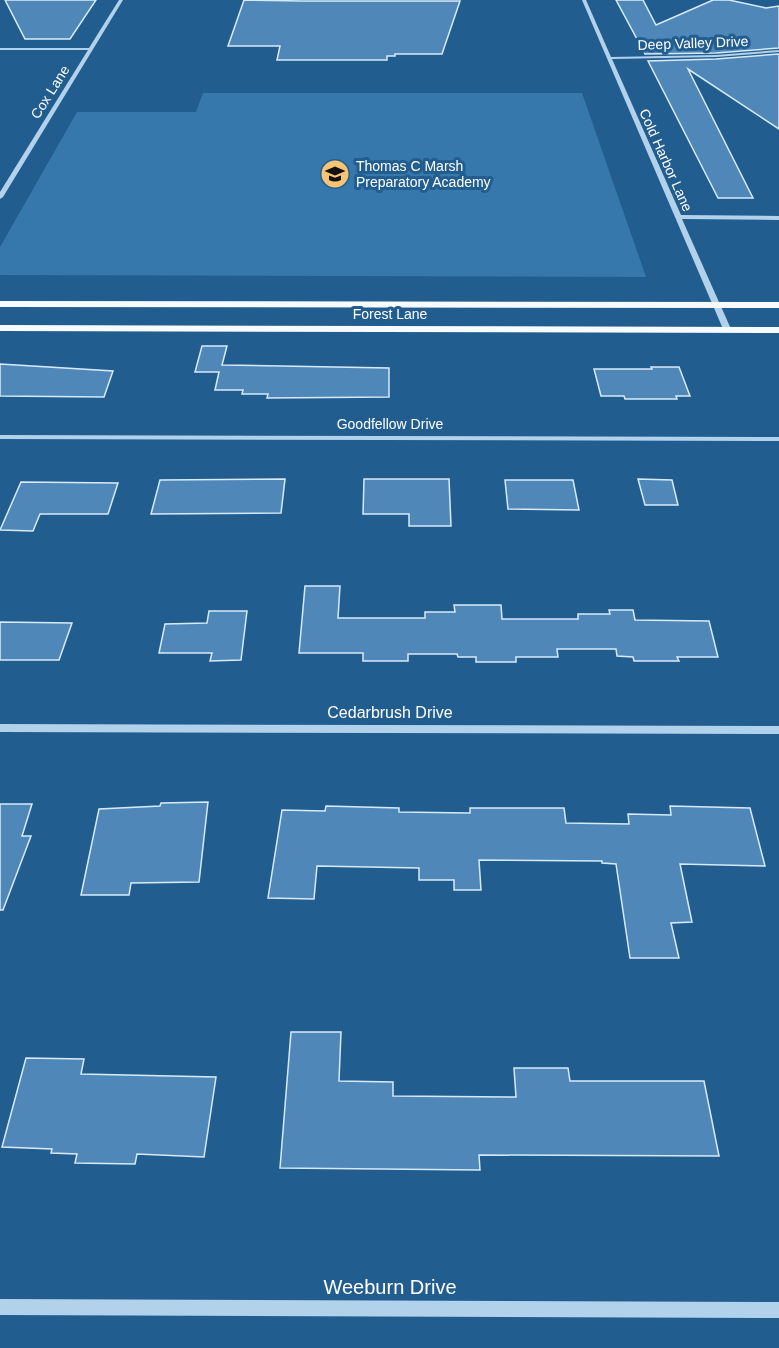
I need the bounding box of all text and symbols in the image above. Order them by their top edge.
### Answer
street label: Deep Valley Drive [637,33,749,53]
street label: Cox Lane [27,62,73,122]
street label: Cold Harbor Lane [636,106,696,214]
school or university icon: Thomas C Marsh Preparatory Academy [319,158,351,190]
place label: Thomas C Marsh Preparatory Academy [356,158,491,190]
street label: Forest Lane [353,306,428,322]
street label: Goodfellow Drive [337,416,444,432]
street label: Cedarbrush Drive [327,704,453,721]
street label: Weeburn Drive [323,1276,457,1298]

